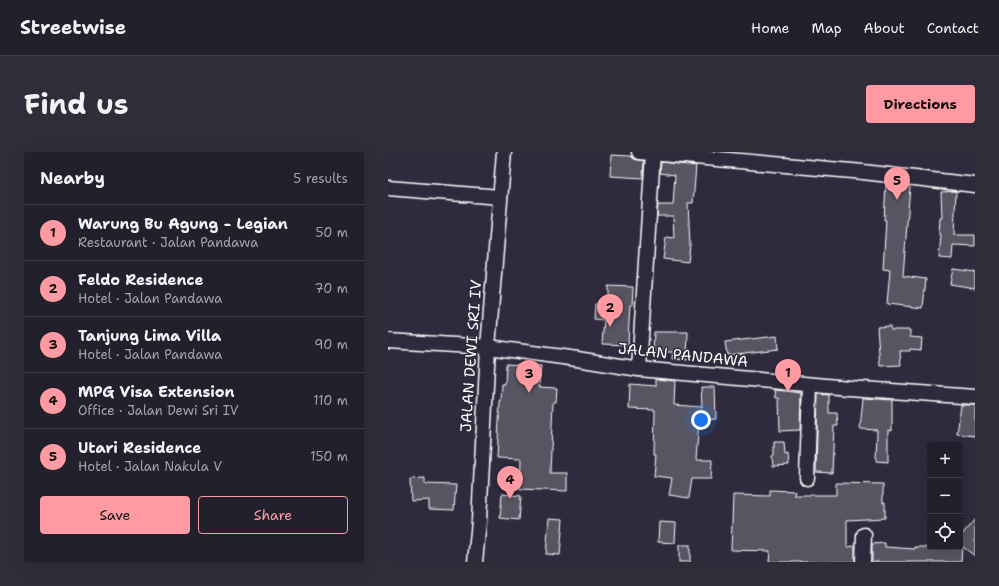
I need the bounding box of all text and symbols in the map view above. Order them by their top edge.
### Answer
text: Streetwise [20,15,126,40]
text: Home [751,19,790,37]
text: Map [812,19,842,37]
text: About [864,19,905,37]
text: Contact [927,19,979,37]
text: Find us [24,85,129,123]
button: Directions [866,85,975,123]
text: Nearby [40,167,105,189]
pin: 5 [884,167,910,200]
text: 5 results [293,170,348,187]
text: Warung Bu Agung - Legian [78,214,288,234]
text: 1 [50,224,56,241]
text: 50 m [315,224,348,241]
text: Restaurant · Jalan Pandawa [78,234,258,251]
text: Feldo Residence [78,270,203,290]
street label: JALAN DEWI SRI IV [456,279,486,433]
text: 2 [48,280,58,297]
text: 70 m [314,280,348,297]
text: Hotel · Jalan Pandawa [78,290,222,307]
pin: 2 [597,294,623,327]
text: Tanjung Lima Villa [78,326,221,346]
text: 3 [48,336,58,353]
text: 90 m [314,336,348,353]
street label: JALAN PANDAWA [617,338,749,372]
text: Hotel · Jalan Pandawa [78,346,222,363]
pin: 1 [775,359,801,392]
pin: 3 [516,360,542,393]
text: MPG Visa Extension [78,382,235,402]
text: 4 [48,392,58,409]
text: 110 m [313,392,348,409]
text: Office · Jalan Dewi Sri IV [78,402,238,419]
your location [691,410,711,430]
text: Utari Residence [78,438,201,458]
map controls [927,442,963,550]
button: + [927,442,963,478]
text: 5 [49,448,57,465]
text: 150 m [310,448,348,465]
text: Hotel · Jalan Nakula V [78,458,222,475]
pin: 4 [497,466,523,499]
button: − [927,478,963,514]
button: Save [40,496,190,534]
button: Share [198,496,348,534]
button: locate [927,514,963,550]

